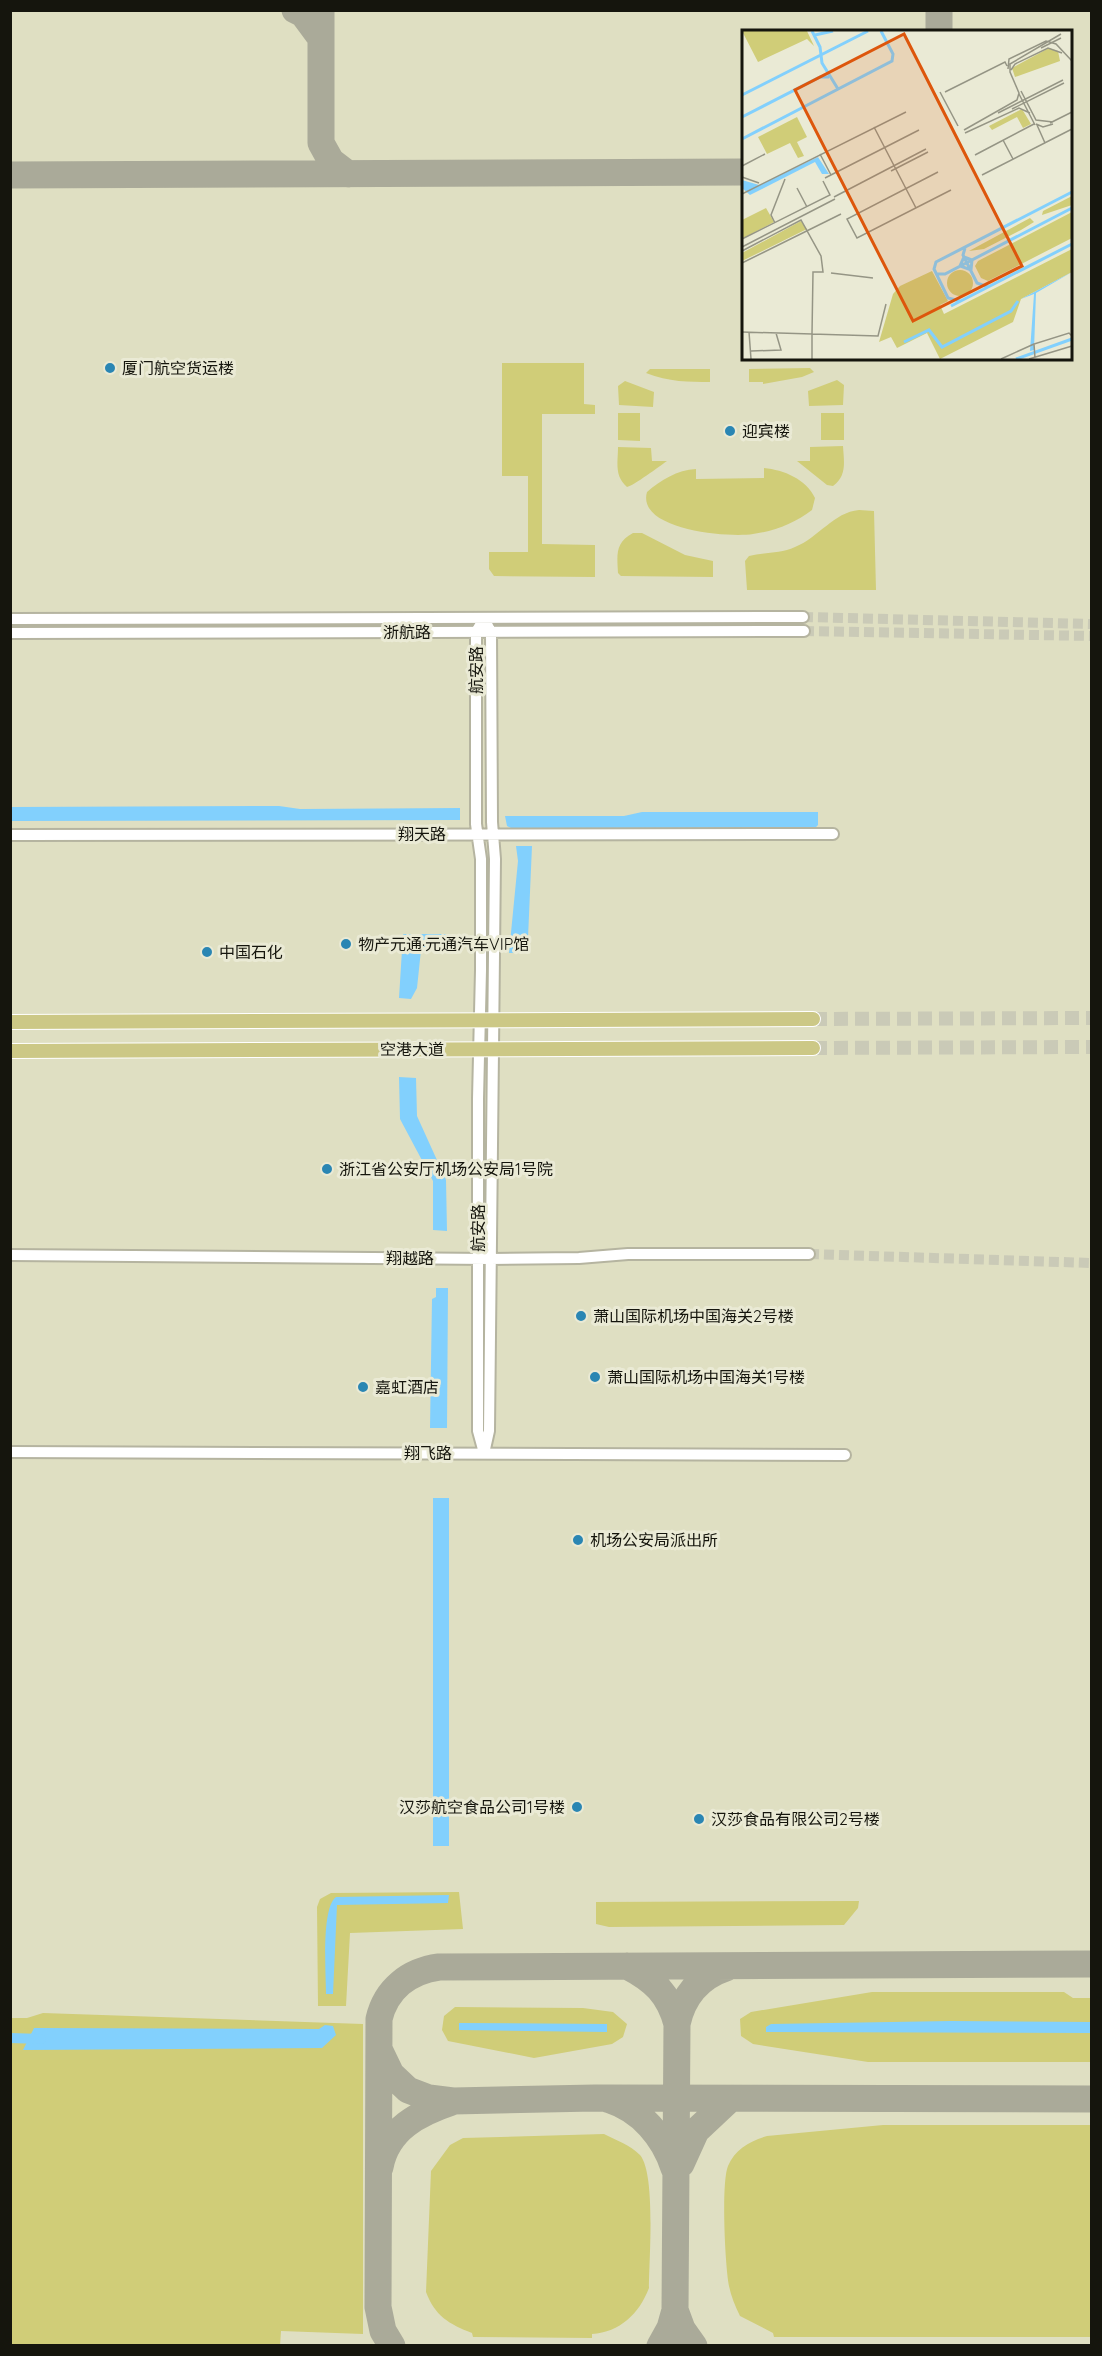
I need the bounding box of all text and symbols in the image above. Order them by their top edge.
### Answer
inset map [742,30,1072,360]
place label: 厦门航空货运楼 [122,358,234,378]
marker: 厦门航空货运楼 [103,361,117,375]
place label: 迎宾楼 [742,421,790,441]
marker: 迎宾楼 [723,424,737,438]
street label: 浙航路 [383,622,431,642]
street label: 航安路 [466,646,486,694]
street label: 翔天路 [398,824,446,844]
place label: 物产元通·元通汽车VIP馆 [358,934,529,954]
marker: 物产元通·元通汽车VIP馆 [339,937,353,951]
place label: 中国石化 [219,942,283,962]
marker: 中国石化 [200,945,214,959]
street label: 空港大道 [380,1039,444,1059]
place label: 浙江省公安厅机场公安局1号院 [339,1159,553,1179]
marker: 浙江省公安厅机场公安局1号院 [320,1162,334,1176]
street label: 航安路 [468,1204,488,1252]
street label: 翔越路 [386,1248,434,1268]
place label: 萧山国际机场中国海关2号楼 [593,1306,794,1326]
marker: 萧山国际机场中国海关2号楼 [574,1309,588,1323]
place label: 萧山国际机场中国海关1号楼 [607,1367,805,1387]
marker: 萧山国际机场中国海关1号楼 [588,1370,602,1384]
place label: 嘉虹酒店 [375,1377,439,1397]
marker: 嘉虹酒店 [356,1380,370,1394]
street label: 翔飞路 [404,1443,452,1463]
place label: 机场公安局派出所 [590,1530,718,1550]
marker: 机场公安局派出所 [571,1533,585,1547]
place label: 汉莎航空食品公司1号楼 [399,1797,565,1817]
marker: 汉莎航空食品公司1号楼 [570,1800,584,1814]
place label: 汉莎食品有限公司2号楼 [711,1809,880,1829]
marker: 汉莎食品有限公司2号楼 [692,1812,706,1826]

